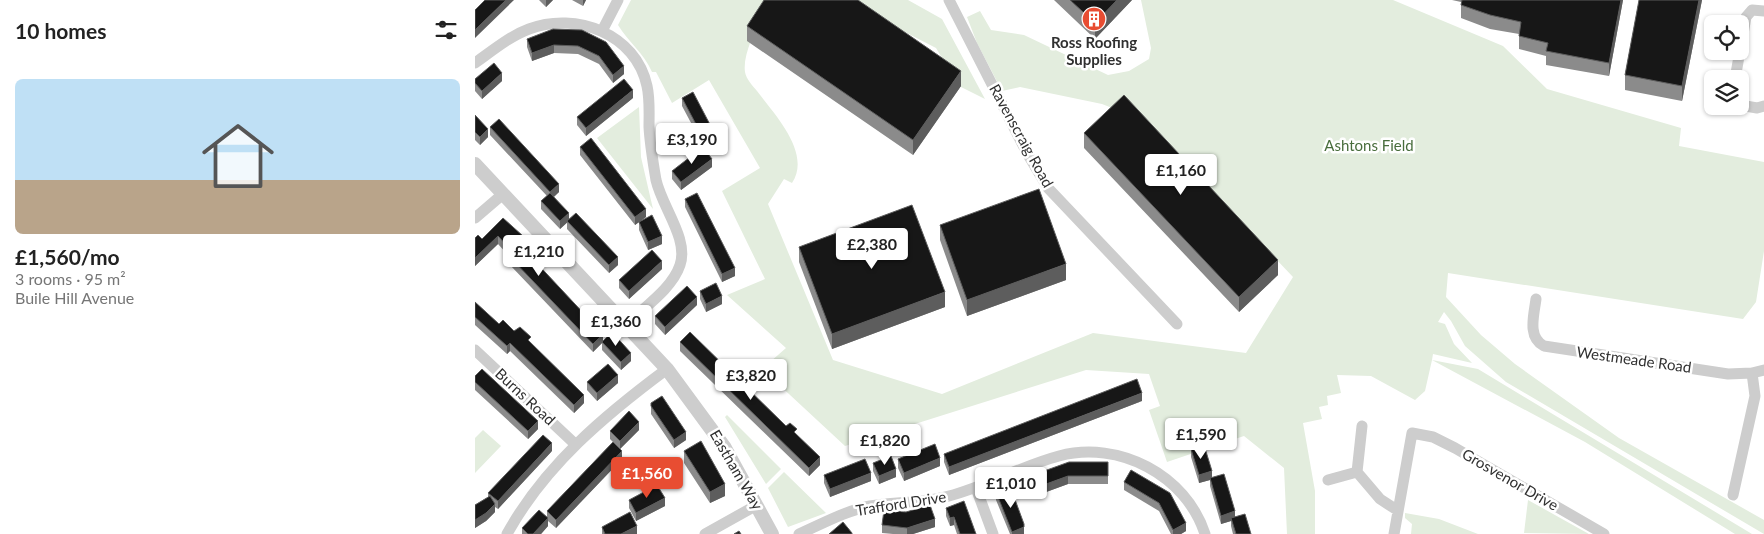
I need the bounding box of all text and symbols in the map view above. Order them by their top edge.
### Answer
building icon: Ross Roofing Supplies [1081,6,1107,32]
map controls [1704,15,1749,115]
button: locate [1704,15,1749,60]
icon: filters [432,16,460,44]
text: 10 homes [15,18,106,43]
place label: Ross Roofing Supplies [1051,33,1137,68]
button: layers [1704,70,1749,115]
street label: Ravenscraig Road [986,81,1058,190]
icon: home [193,111,283,201]
pin: £3,190 [651,122,733,165]
text: £3,190 [667,129,717,148]
park label: Ashtons Field [1324,136,1414,154]
pin: £1,160 [1140,154,1222,196]
text: £1,160 [1156,160,1206,179]
pin: £2,380 [831,228,913,270]
pin: £1,210 [498,234,580,277]
text: £2,380 [847,234,897,253]
text: £1,210 [514,241,564,260]
text: £1,560/mo [15,244,120,269]
text: 3 rooms · 95 m² [15,269,126,288]
text: Buile Hill Avenue [15,288,134,307]
pin: £1,360 [575,304,657,347]
text: £1,360 [591,311,641,330]
street label: Westmeade Road [1576,342,1693,376]
pin: £3,820 [710,358,792,401]
street label: Burns Road [492,364,559,429]
text: £3,820 [726,365,776,384]
pin: £1,590 [1160,418,1242,460]
pin: £1,820 [844,424,926,466]
text: £1,590 [1176,424,1226,443]
street label: Eastham Way [707,426,767,513]
text: £1,820 [860,430,910,449]
street label: Grosvenor Drive [1459,444,1562,514]
pin: £1,560 [606,456,688,499]
text: £1,560 [622,463,672,482]
pin: £1,010 [970,466,1052,509]
text: £1,010 [986,473,1036,492]
street label: Trafford Drive [854,487,947,519]

